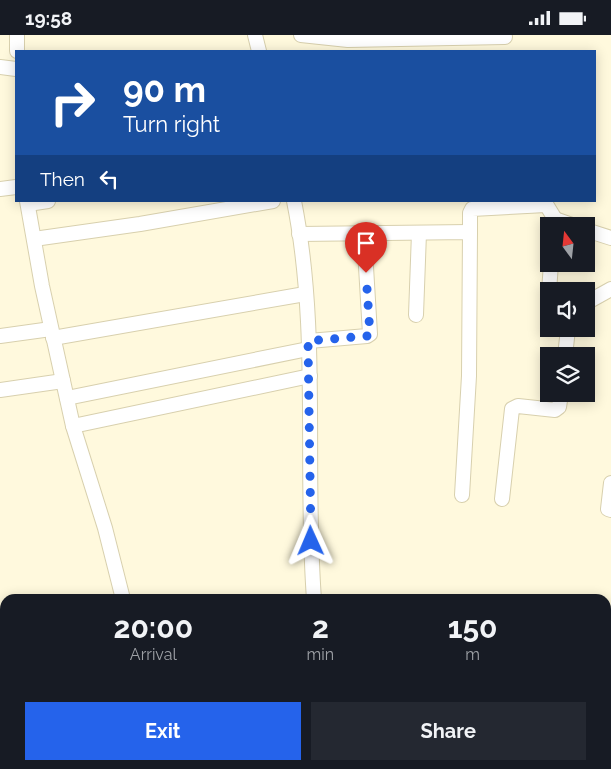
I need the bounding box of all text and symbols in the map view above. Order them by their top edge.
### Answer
text: 19:58 [25,7,72,29]
text: 90 m [123,69,206,110]
icon: right [40,70,105,135]
text: Turn right [123,111,220,137]
icon: left [95,165,123,193]
text: Then [40,168,85,190]
north arrow [540,217,595,273]
map controls [540,217,595,402]
pin [345,222,387,273]
icon: arrive [352,229,380,257]
button: sound [540,282,595,337]
button: layers [540,347,595,402]
position arrow [284,514,336,566]
text: 20:00 [114,610,193,645]
text: 2 [312,610,329,645]
text: 150 [448,610,498,645]
text: Arrival [130,645,177,664]
text: min [307,645,334,664]
text: m [465,645,480,664]
button: Exit [25,702,301,760]
button: Share [311,702,586,760]

